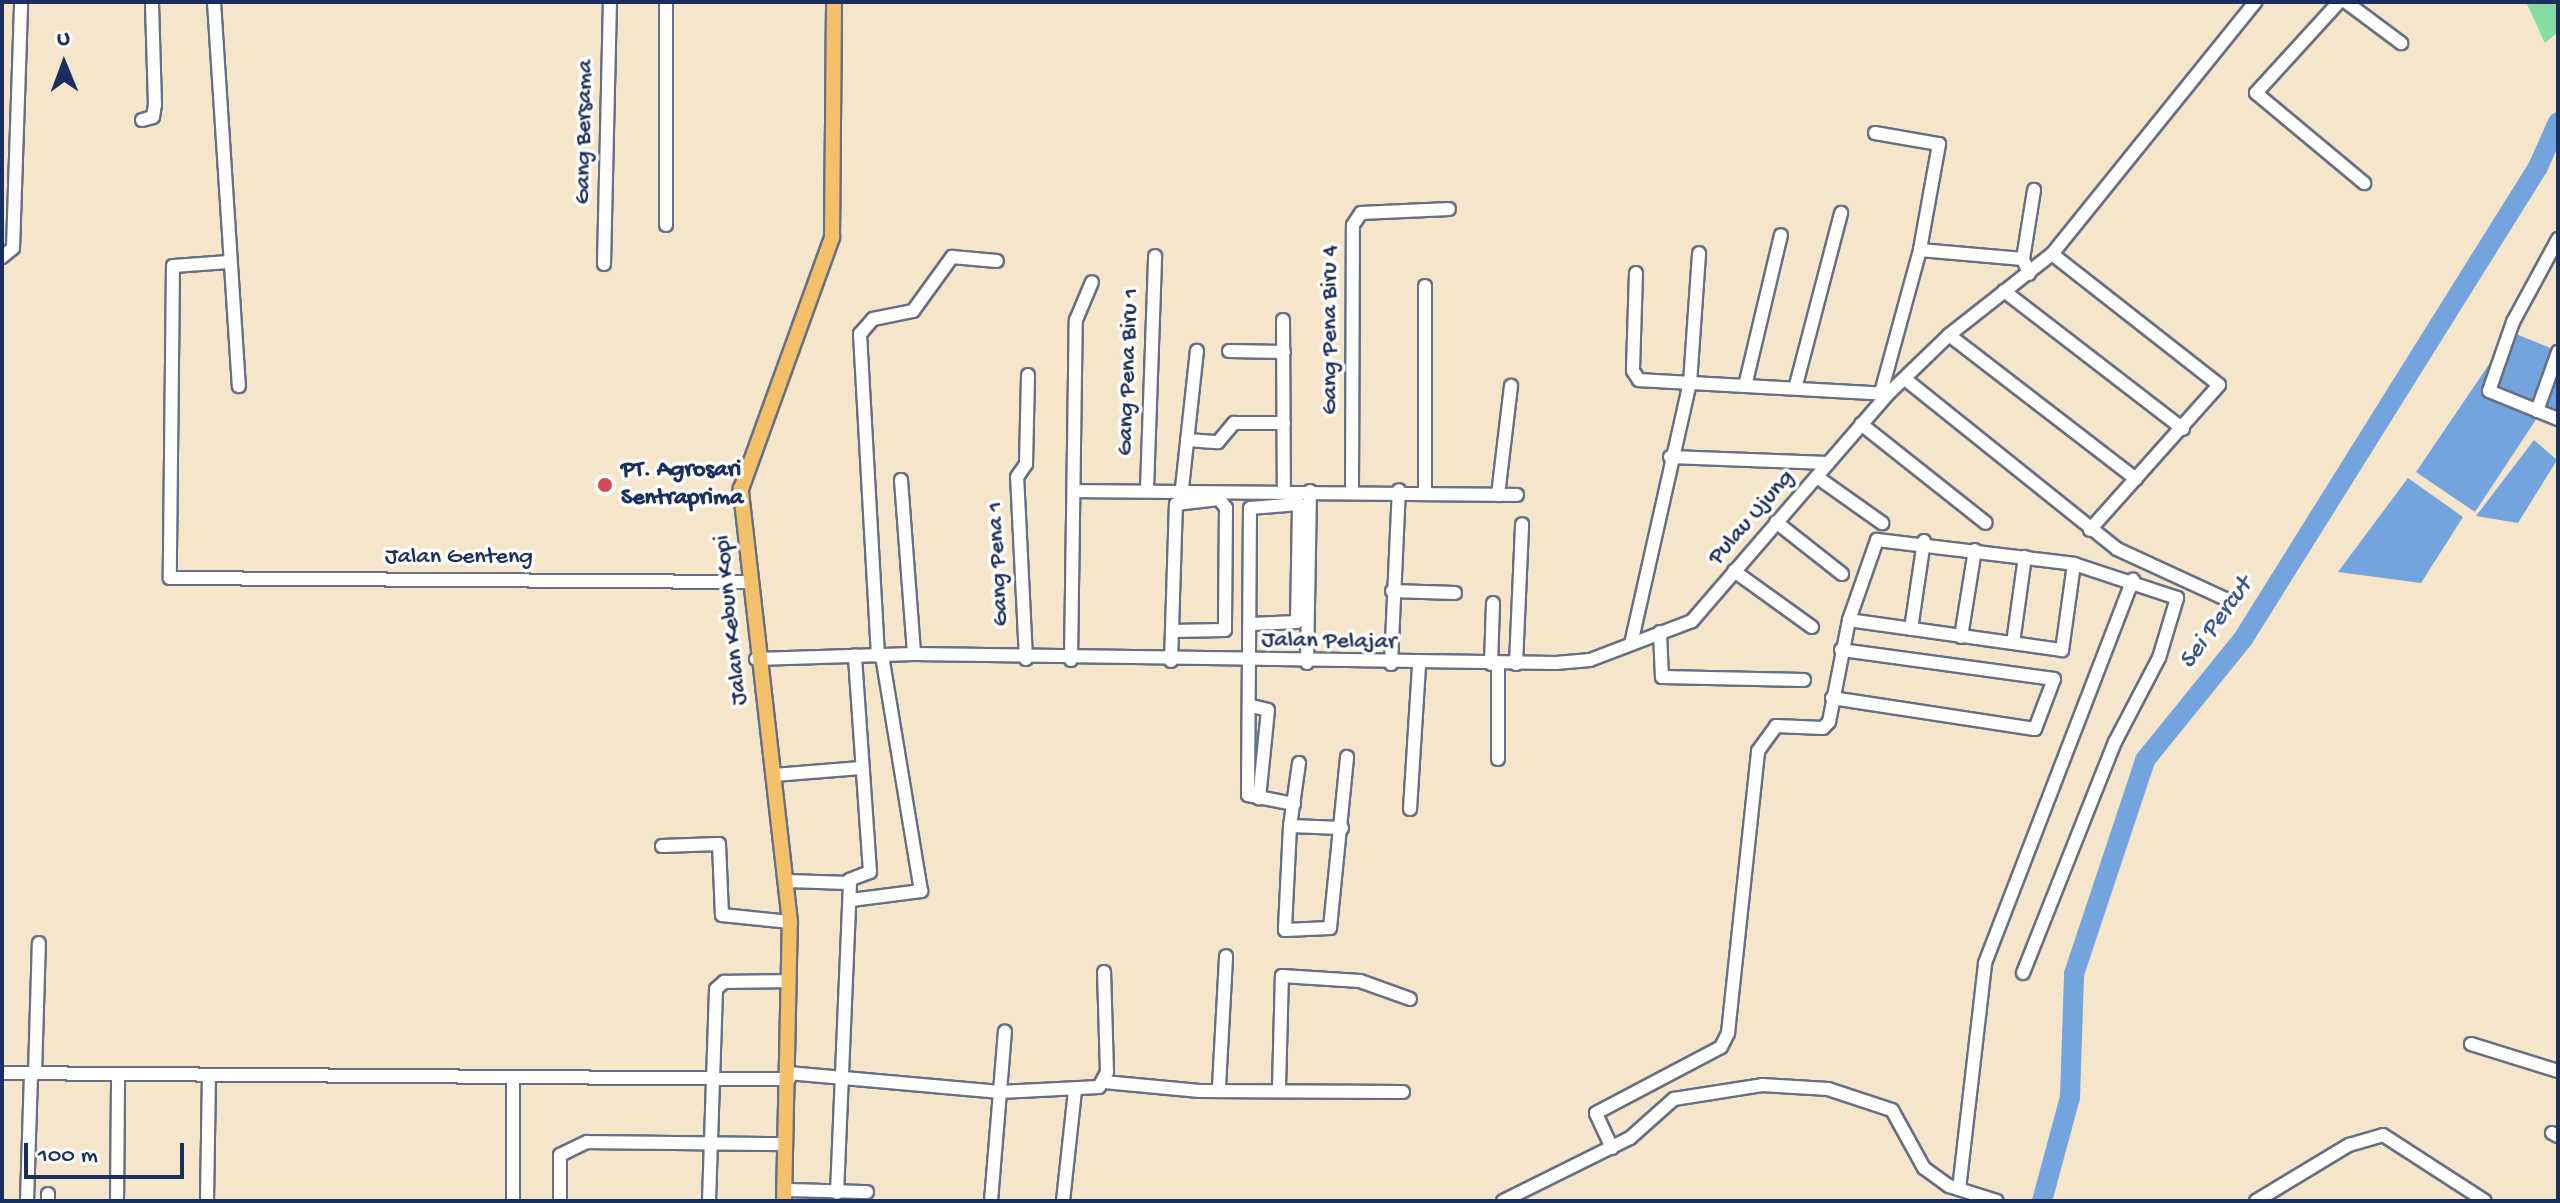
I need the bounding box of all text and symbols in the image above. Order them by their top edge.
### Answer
north arrow [24,24,104,104]
text: U [57,27,70,53]
street label: Gang Bersama [569,59,601,205]
street label: Gang Pena Biru 4 [1317,245,1345,415]
street label: Gang Pena Biru 1 [1112,288,1146,456]
place label: PT. Agrosari Sentraprima [621,457,743,513]
street label: Pulau Ujung [1703,464,1801,572]
marker: PT. Agrosari Sentraprima [596,476,614,494]
street label: Gang Pena 1 [981,501,1017,627]
street label: Jalan Kebun Kopi [709,533,755,707]
street label: Jalan Genteng [385,544,533,572]
water label: Sei Percut [2173,572,2261,676]
street label: Jalan Pelajar [1261,626,1397,658]
scale bar [28,1127,188,1177]
text: 100 m [38,1142,98,1171]

